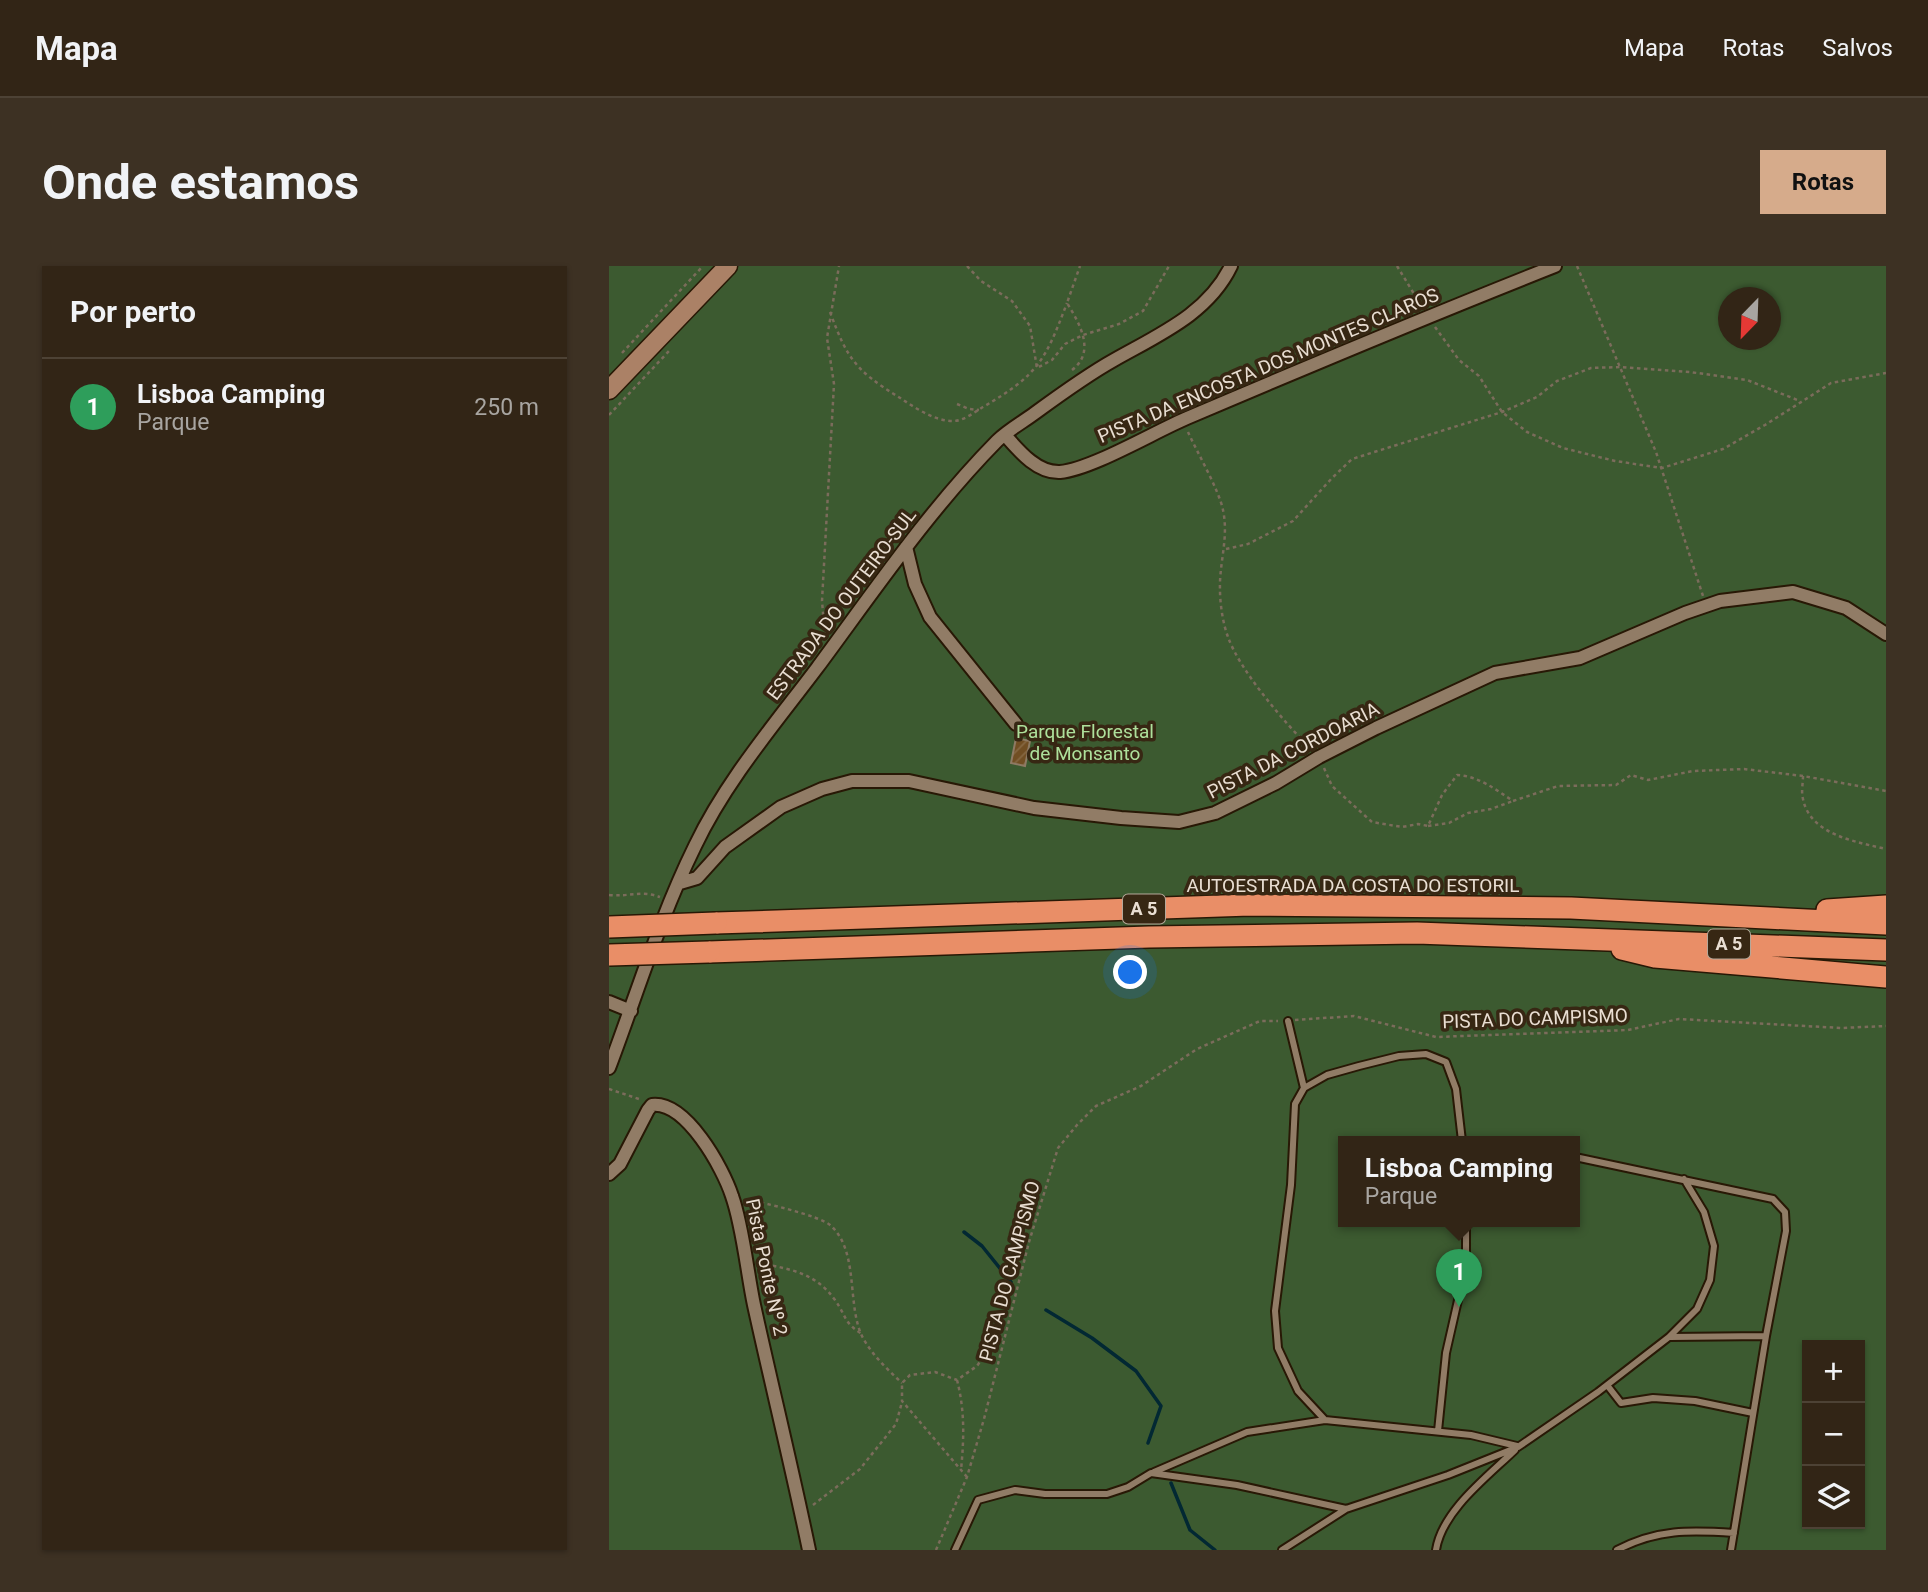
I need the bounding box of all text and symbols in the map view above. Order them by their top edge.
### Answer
text: Mapa [35,29,118,68]
text: Mapa [1624,34,1685,62]
text: Rotas [1723,34,1784,62]
text: Salvos [1822,34,1893,62]
button: Rotas [1760,150,1886,214]
text: Onde estamos [42,154,359,211]
street label: PISTA DA ENCOSTA DOS MONTES CLAROS [1094,283,1442,448]
north arrow [1718,287,1781,350]
text: Por perto [70,294,196,329]
text: Lisboa Camping [137,379,325,409]
text: 1 [86,394,100,421]
text: 250 m [474,394,539,421]
text: Parque [137,409,209,436]
street label: ESTRADA DO OUTEIRO-SUL [762,504,921,705]
street label: PISTA DA CORDOARIA [1203,697,1384,804]
park label: Parque Florestal de Monsanto [1016,720,1154,765]
street label: AUTOESTRADA DA COSTA DO ESTORIL [1186,874,1520,897]
road number: A 5 [1123,894,1165,924]
road number: A 5 [1708,930,1750,958]
your location [1113,955,1147,989]
street label: PISTA DO CAMPISMO [1442,1004,1628,1033]
popup [1338,1136,1580,1227]
text: Lisboa Camping [1365,1153,1553,1183]
street label: PISTA DO CAMPISMO [974,1178,1045,1364]
text: Parque [1365,1183,1437,1210]
street label: Pista Ponte Nº 2 [741,1197,792,1338]
pin: 1 [1436,1249,1482,1307]
map controls [1802,1340,1865,1529]
button: + [1802,1340,1865,1403]
button: − [1802,1403,1865,1466]
button: layers [1802,1466,1865,1529]

